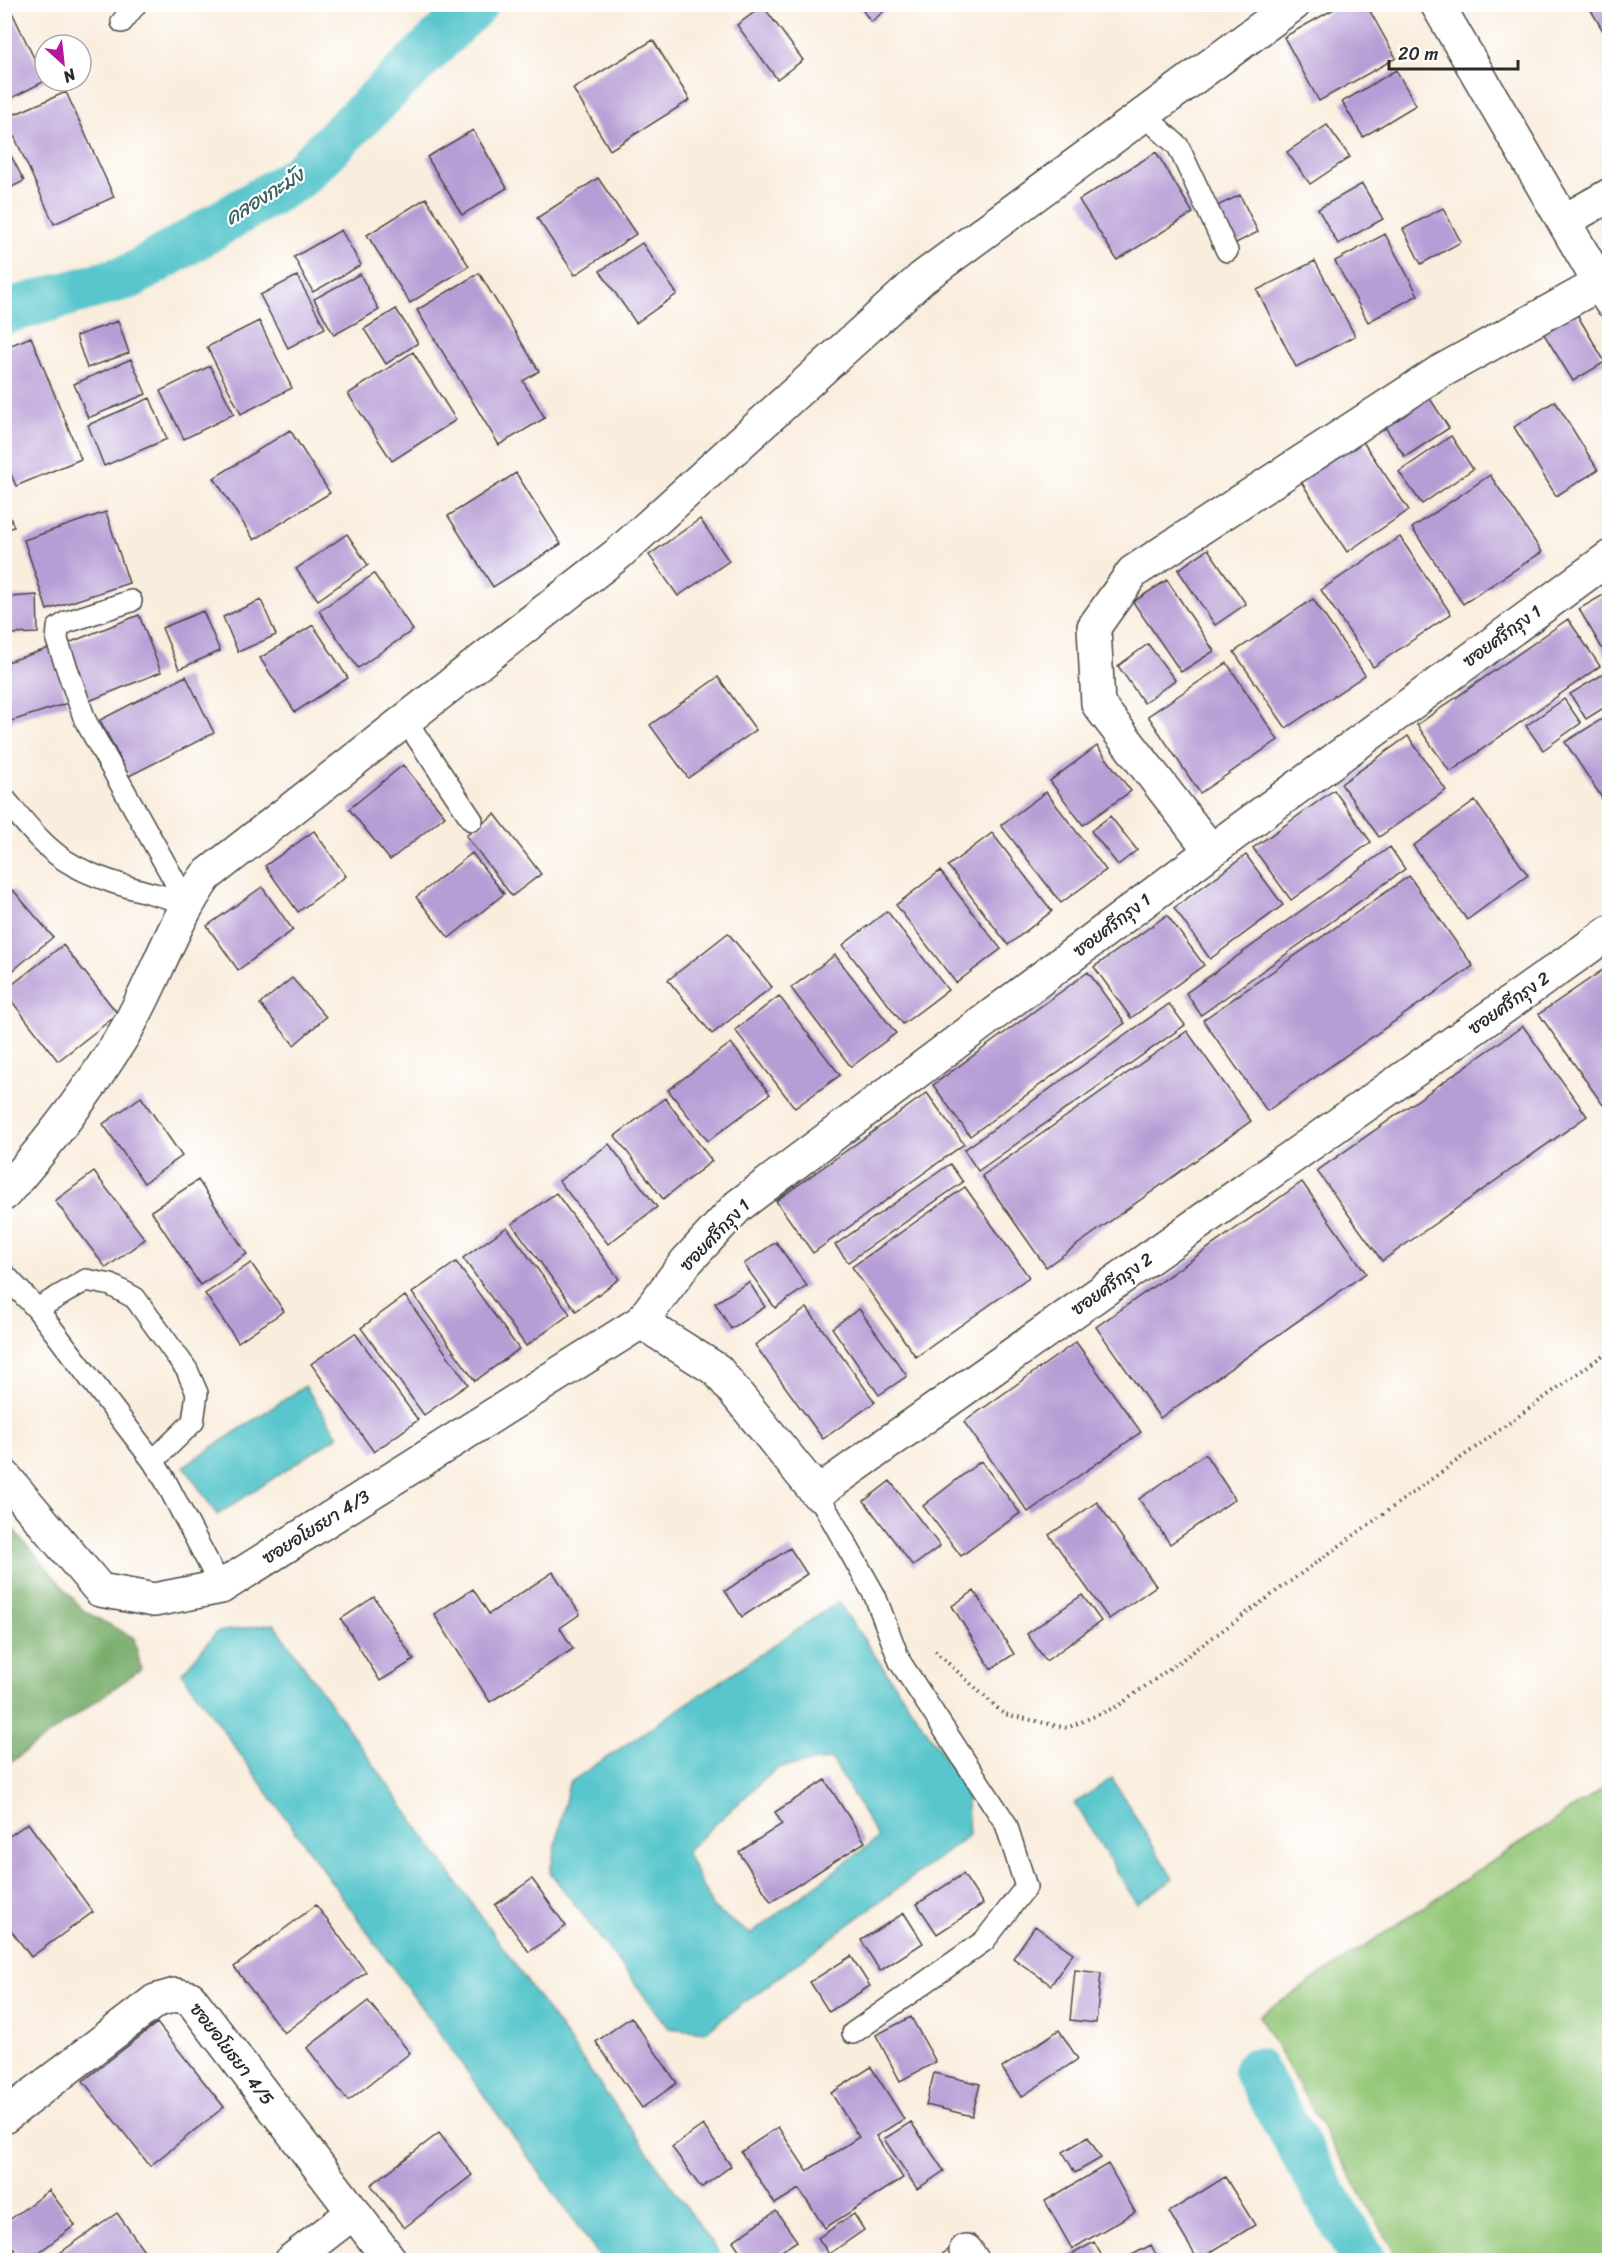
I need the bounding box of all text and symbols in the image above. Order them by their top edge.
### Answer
north arrow [33,33,93,93]
scale bar [1389,33,1518,71]
text: 20 m [1398,38,1438,70]
text: N [57,60,82,92]
water label: คลองกะมัง [218,157,313,235]
street label: ซอยศรีกรุง 1 [1455,596,1549,676]
street label: ซอยศรีกรุง 1 [1066,884,1158,965]
street label: ซอยศรีกรุง 2 [1461,963,1557,1043]
street label: ซอยศรีกรุง 1 [672,1191,759,1279]
street label: ซอยศรีกรุง 2 [1064,1244,1160,1324]
street label: ซอยอโยธยา 4/3 [256,1481,377,1573]
street label: ซอยอโยธยา 4/5 [181,1995,283,2113]

